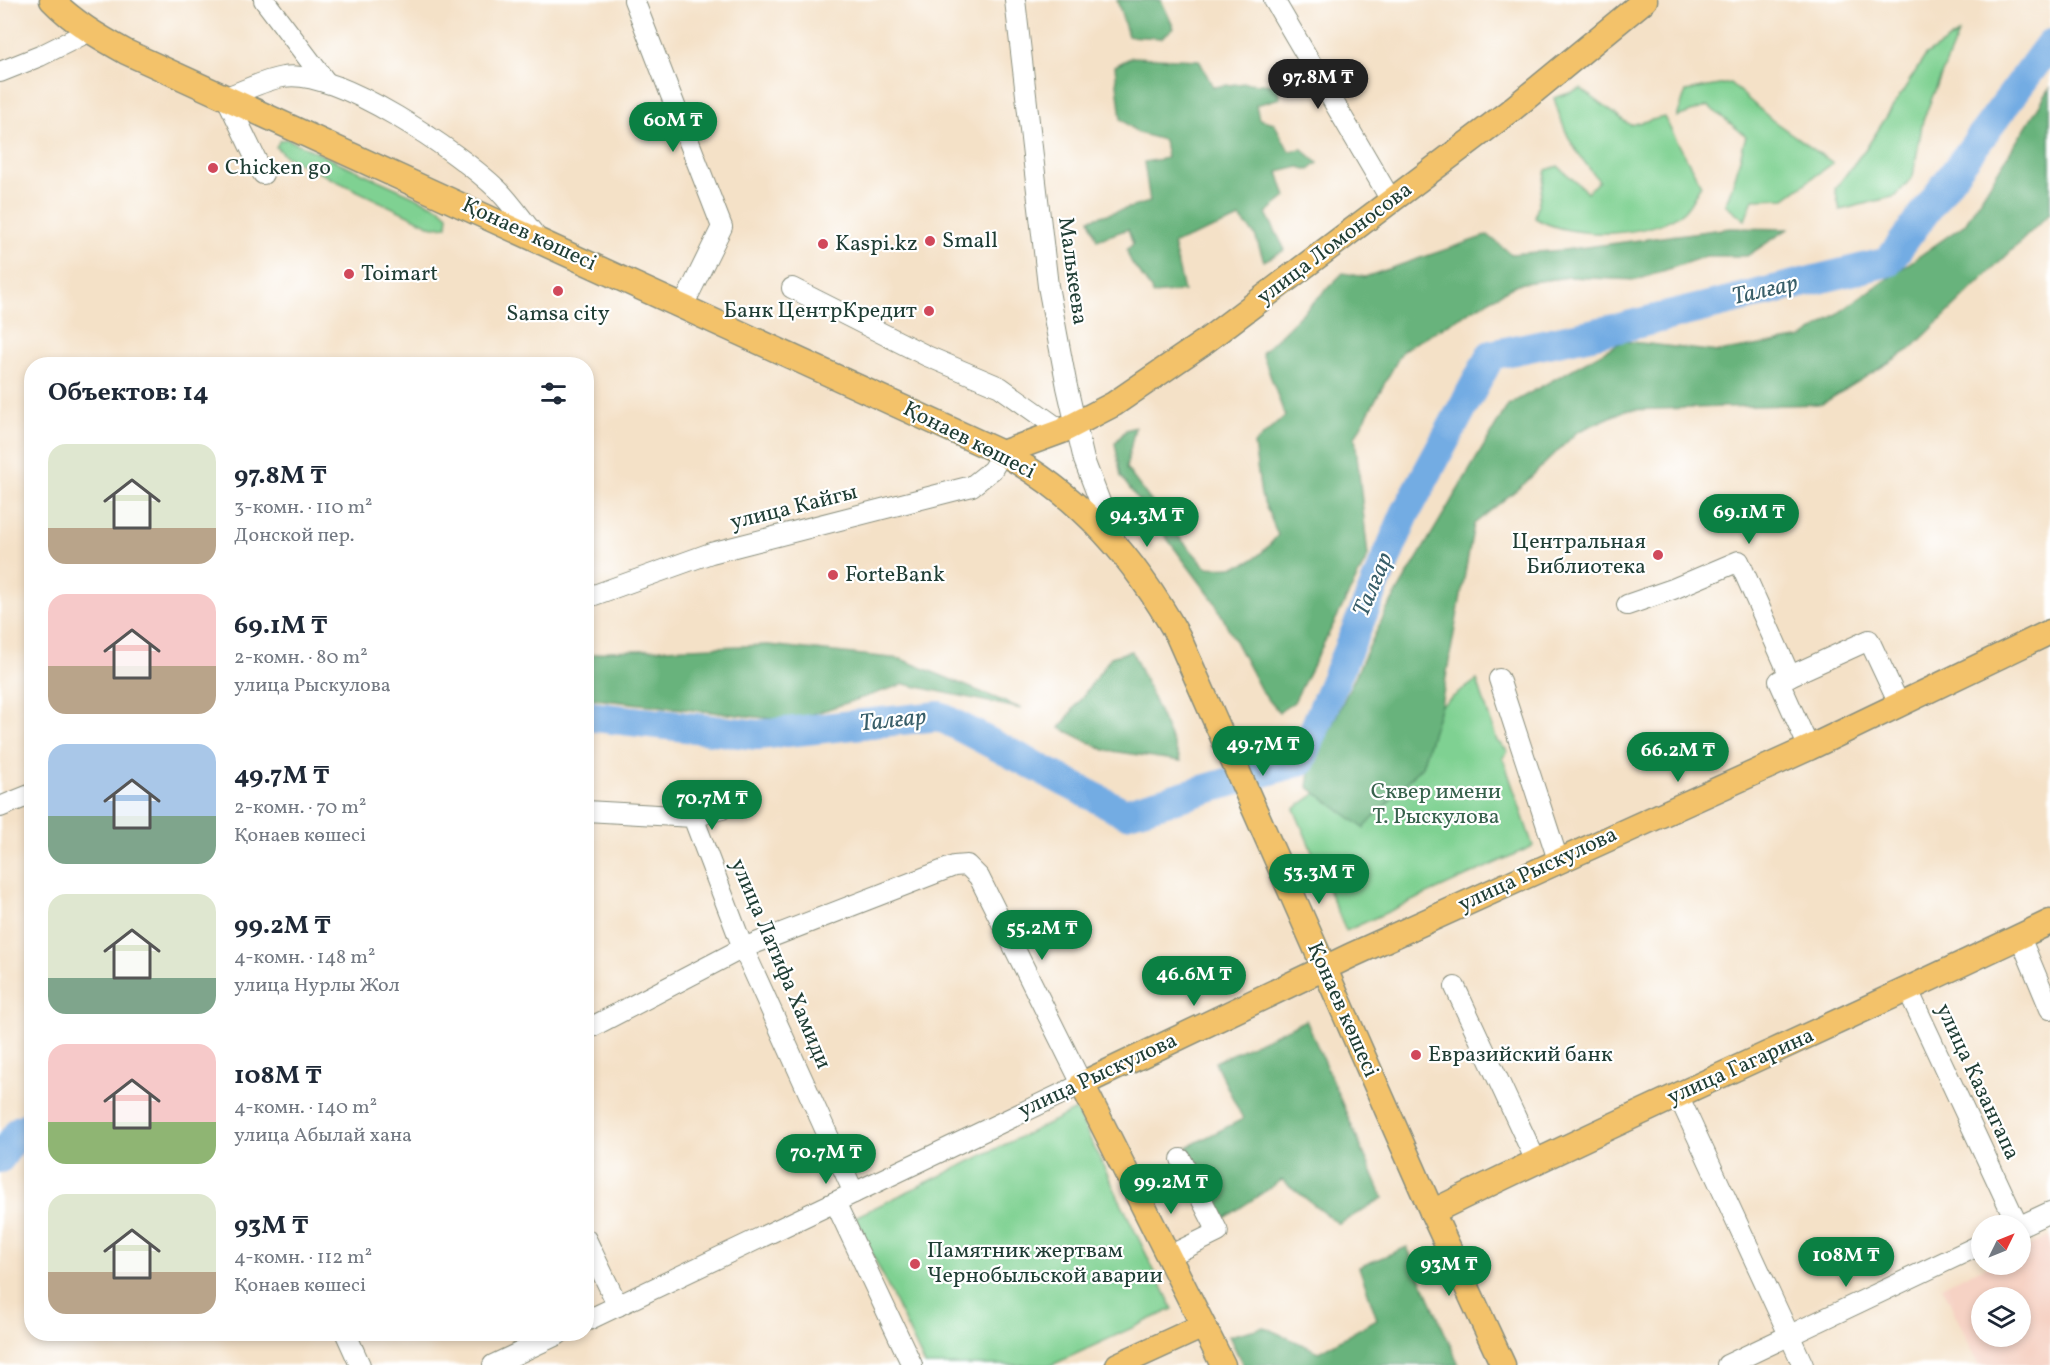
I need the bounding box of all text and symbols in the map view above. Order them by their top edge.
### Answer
pin: 97.8M ₸ [1263,59,1373,110]
text: 97.8M ₸ [1282,64,1354,92]
pin: 60M ₸ [631,102,715,153]
text: 60M ₸ [643,107,703,135]
place label: Chicken go [225,153,331,184]
marker: Chicken go [206,161,220,175]
street label: улица Ломоносова [1251,175,1419,313]
street label: Қонаев көшесі [457,190,601,280]
street label: Малькеева [1049,215,1095,327]
place label: Small [942,226,998,257]
place label: Kaspi.kz [835,229,918,260]
marker: Small [923,234,937,248]
marker: Kaspi.kz [816,237,830,251]
place label: Toimart [361,259,438,290]
marker: Toimart [342,267,356,281]
water label: Талғар [1729,267,1801,315]
marker: Samsa city [551,284,565,298]
place label: Банк ЦентрКредит [724,296,917,327]
place label: Samsa city [506,299,610,330]
marker: Банк ЦентрКредит [922,304,936,318]
text: Объектов: 14 [48,375,209,411]
icon: filters [537,377,570,410]
street label: Қонаев көшесі [897,394,1041,488]
text: 97.8M ₸ [234,458,327,494]
icon: home [96,468,168,540]
street label: улица Кайгы [727,477,861,539]
text: 3-комн. · 110 m² [234,494,373,522]
pin: 69.1M ₸ [1694,494,1804,545]
pin: 94.3M ₸ [1092,497,1202,548]
text: 69.1M ₸ [1713,499,1785,527]
text: 94.3M ₸ [1110,502,1184,530]
text: Донской пер. [234,522,355,550]
place label: Центральная Библиотека [1512,527,1646,583]
water label: Талғар [1345,548,1403,622]
marker: Центральная Библиотека [1651,548,1665,562]
place label: ForteBank [845,560,945,591]
marker: ForteBank [826,568,840,582]
text: 69.1M ₸ [234,608,328,644]
icon: home [96,618,168,690]
text: 2-комн. · 80 m² [234,644,368,672]
text: улица Рыскулова [234,672,391,700]
water label: Талғар [858,701,928,741]
pin: 49.7M ₸ [1208,726,1318,777]
text: 49.7M ₸ [1226,731,1300,759]
pin: 66.2M ₸ [1623,732,1733,783]
text: 66.2M ₸ [1641,737,1715,765]
text: 49.7M ₸ [234,758,330,794]
icon: home [96,768,168,840]
park label: Сквер имени Т. Рыскулова [1371,777,1501,833]
pin: 70.7M ₸ [657,780,767,831]
text: 70.7M ₸ [676,785,748,813]
text: 2-комн. · 70 m² [234,794,366,822]
street label: улица Рыскулова [1453,819,1623,920]
text: Қонаев көшесі [234,822,366,850]
street label: улица Латифа Хамиди [722,854,838,1074]
pin: 53.3M ₸ [1264,854,1374,905]
text: 53.3M ₸ [1283,859,1355,887]
text: 99.2M ₸ [234,908,331,944]
pin: 55.2M ₸ [987,910,1097,961]
text: 55.2M ₸ [1006,915,1078,943]
icon: home [96,918,168,990]
street label: Қонаев көшесі [1298,937,1386,1083]
text: 4-комн. · 148 m² [234,944,375,972]
pin: 46.6M ₸ [1139,956,1249,1007]
text: 46.6M ₸ [1156,961,1232,989]
text: улица Нурлы Жол [234,972,400,1000]
street label: улица Казангапа [1927,999,2027,1166]
street label: улица Гагарина [1663,1021,1819,1113]
street label: улица Рыскулова [1013,1025,1183,1126]
place label: Евразийский банк [1428,1040,1613,1071]
marker: Евразийский банк [1409,1048,1423,1062]
text: 108M ₸ [234,1058,322,1094]
icon: home [96,1068,168,1140]
text: 4-комн. · 140 m² [234,1094,377,1122]
text: улица Абылай хана [234,1122,412,1150]
pin: 70.7M ₸ [771,1134,881,1185]
text: 70.7M ₸ [790,1139,862,1167]
pin: 99.2M ₸ [1116,1164,1226,1215]
text: 99.2M ₸ [1134,1169,1208,1197]
text: 93M ₸ [234,1208,309,1244]
north arrow [1971,1215,2031,1275]
map controls [1971,1215,2031,1347]
icon: home [96,1218,168,1290]
place label: Памятник жертвам Чернобыльской аварии [927,1236,1163,1292]
pin: 108M ₸ [1797,1237,1895,1288]
text: 108M ₸ [1812,1242,1880,1270]
text: 4-комн. · 112 m² [234,1244,372,1272]
pin: 93M ₸ [1407,1246,1491,1297]
text: 93M ₸ [1420,1251,1478,1279]
marker: Памятник жертвам Чернобыльской аварии [908,1257,922,1271]
text: Қонаев көшесі [234,1272,366,1300]
button: layers [1971,1287,2031,1347]

